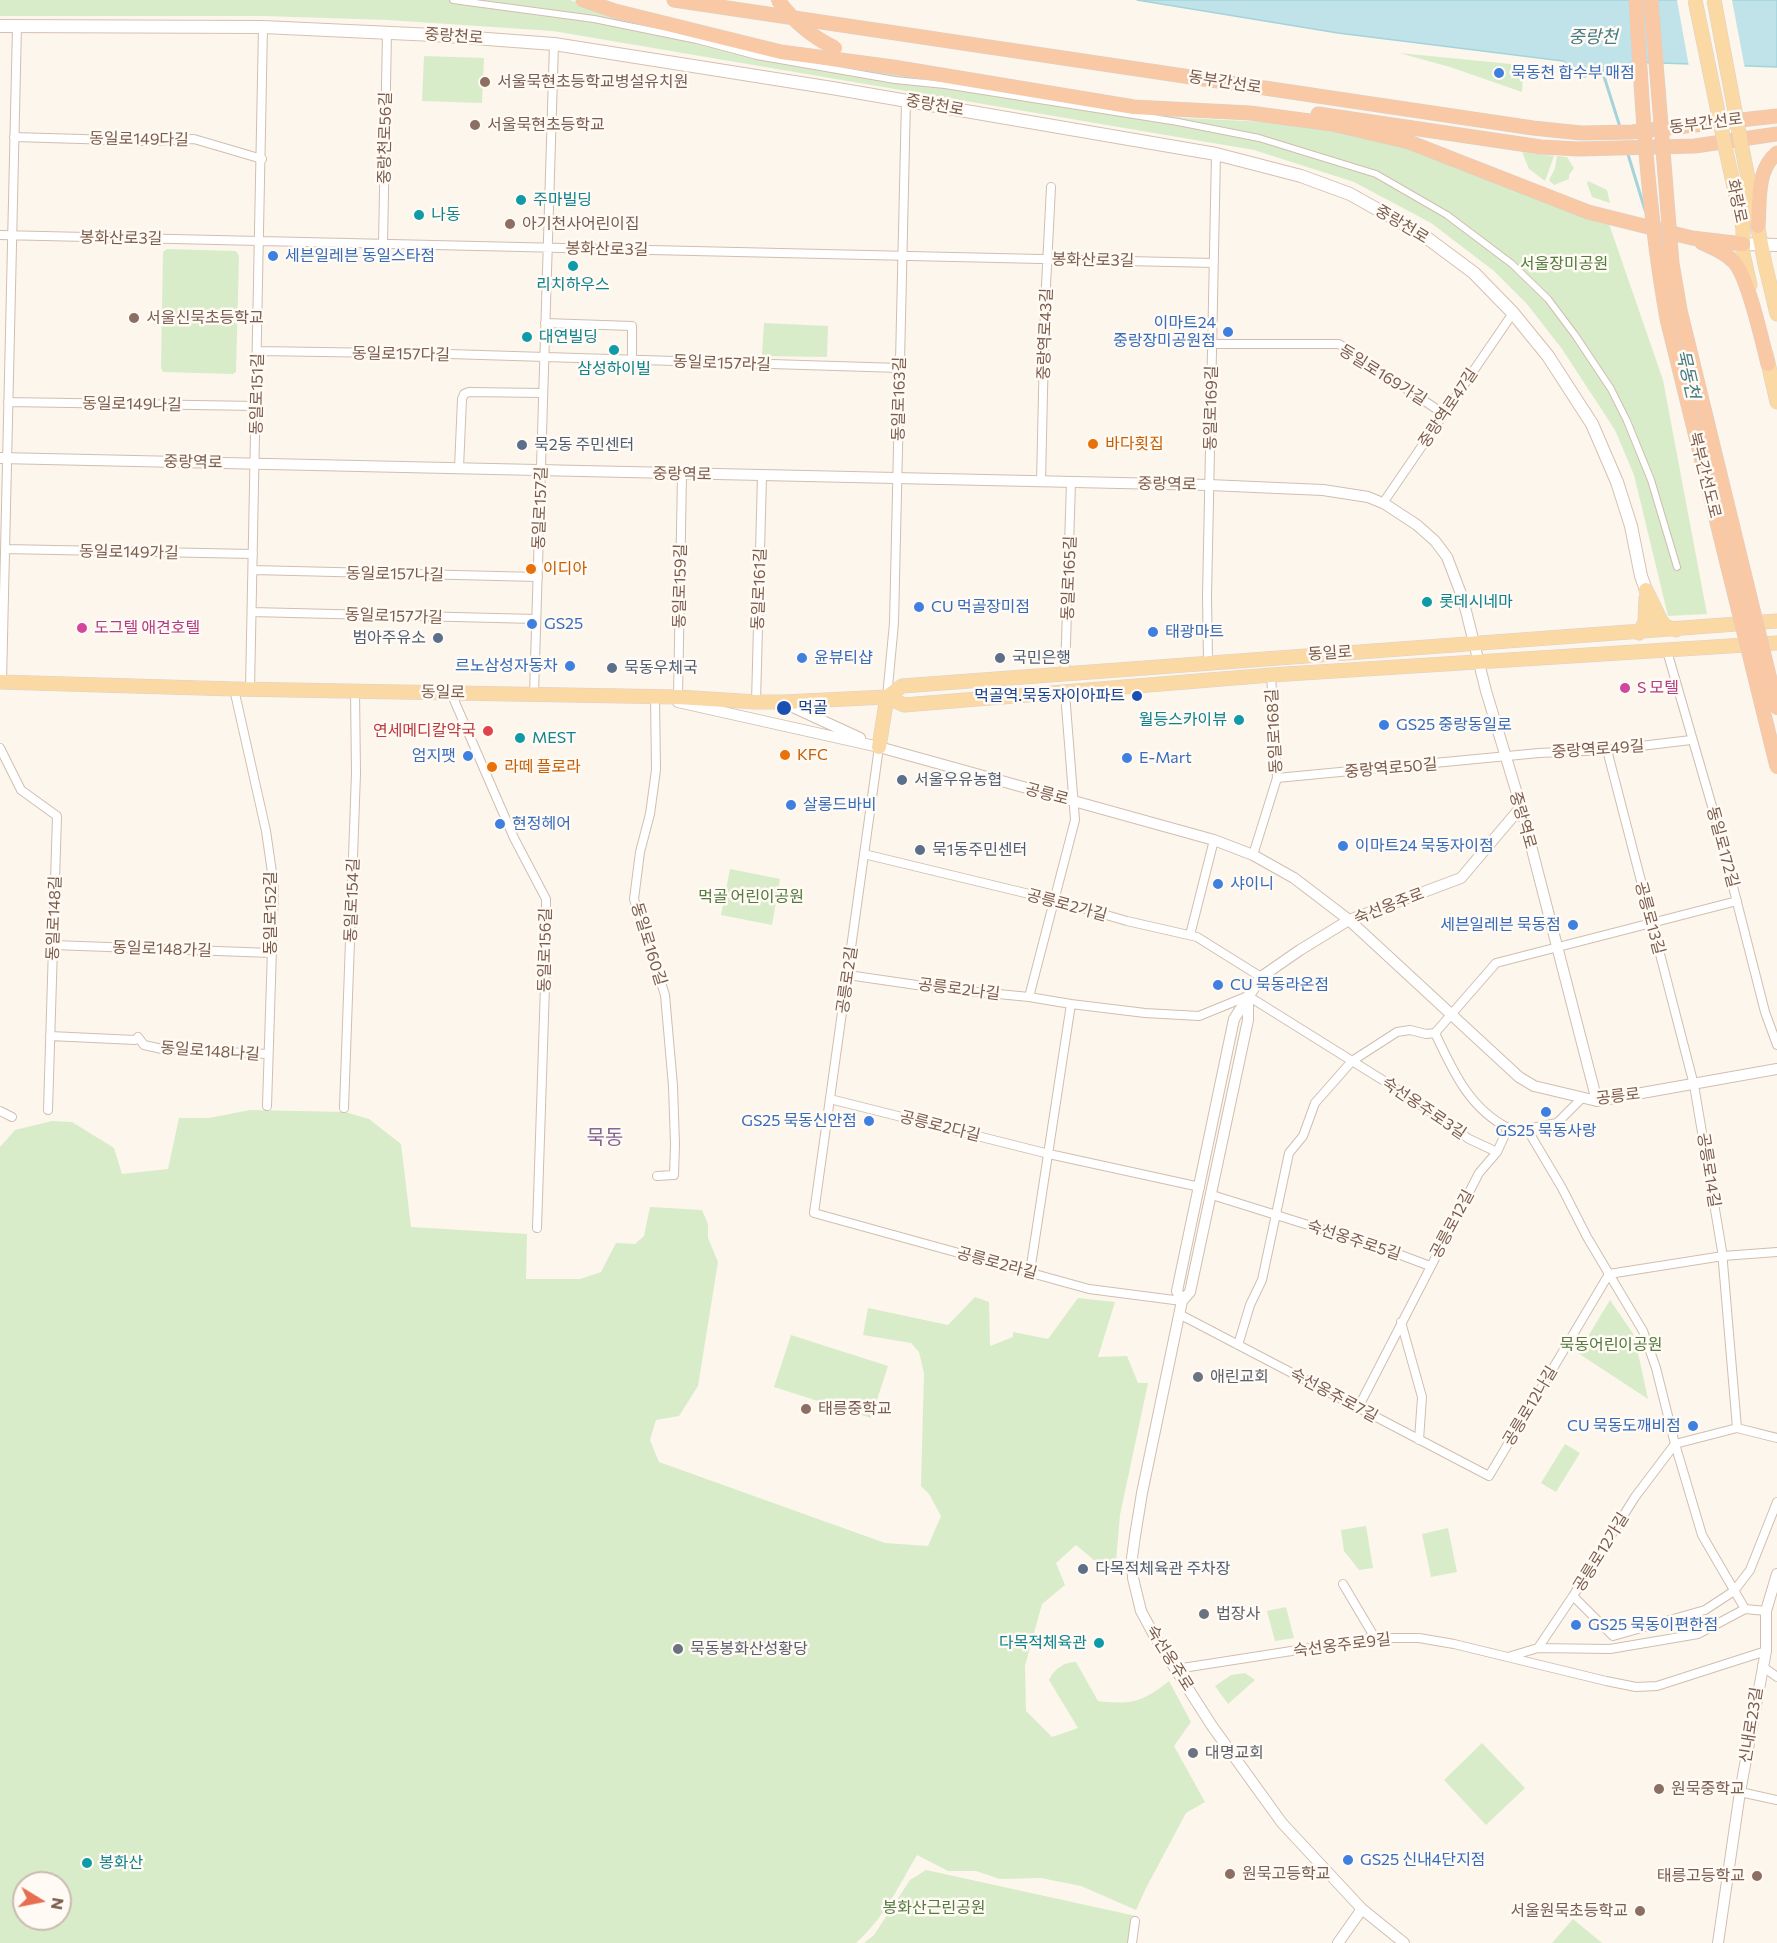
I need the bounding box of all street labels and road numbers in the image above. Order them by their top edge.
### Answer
street label: 중랑천로 [424,24,484,48]
street label: 동부간선로 [1187,67,1263,97]
street label: 중랑천로 [904,90,966,120]
street label: 중랑천로56길 [375,92,395,184]
street label: 동부간선로 [1668,109,1744,137]
street label: 동일로149다길 [89,129,189,149]
street label: 화랑로 [1723,177,1751,225]
street label: 중랑천로 [1372,201,1432,247]
street label: 봉화산로3길 [79,228,163,248]
street label: 봉화산로3길 [565,239,649,259]
street label: 봉화산로3길 [1051,250,1135,270]
street label: 중랑역로43길 [1034,288,1056,380]
street label: 동일로169가길 [1336,340,1430,410]
street label: 동일로157다길 [352,344,450,364]
street label: 동일로157라길 [673,352,771,374]
street label: 동일로151길 [247,353,267,435]
street label: 동일로163길 [889,357,909,441]
street label: 동일로169길 [1201,365,1221,451]
street label: 중랑역로47길 [1415,365,1481,451]
street label: 동일로149나길 [82,394,182,414]
street label: 북부간선도로 [1685,430,1725,520]
street label: 중랑역로 [163,452,223,472]
street label: 중랑역로 [652,464,712,484]
street label: 동일로157길 [529,466,551,550]
street label: 중랑역로 [1137,474,1197,494]
street label: 동일로165길 [1058,535,1080,621]
street label: 동일로149가길 [79,542,179,562]
street label: 동일로159길 [670,544,690,628]
street label: 동일로161길 [748,548,770,630]
street label: 동일로157나길 [346,564,444,584]
street label: 동일로157가길 [345,605,443,627]
street label: 동일로 [1307,642,1353,664]
street label: 동일로 [421,682,465,702]
street label: 동일로168길 [1262,688,1286,774]
street label: 중랑역로49길 [1551,736,1645,762]
street label: 중랑역로50길 [1344,754,1438,782]
street label: 공릉로 [1023,779,1071,809]
street label: 중랑역로 [1506,789,1540,851]
street label: 동일로172길 [1703,804,1743,890]
street label: 동일로154길 [341,857,363,943]
street label: 동일로152길 [261,871,281,955]
street label: 동일로148길 [43,875,65,961]
street label: 공릉로13길 [1631,879,1669,957]
street label: 숙선옹주로 [1351,884,1427,928]
street label: 공릉로2가길 [1025,885,1109,925]
street label: 동일로160길 [627,900,671,988]
street label: 동일로156길 [535,908,555,992]
street label: 동일로148가길 [112,938,212,960]
street label: 공릉로2길 [833,945,861,1015]
street label: 공릉로2나길 [917,974,1001,1004]
street label: 동일로148나길 [160,1038,260,1064]
street label: 숙선옹주로3길 [1378,1073,1470,1143]
street label: 공릉로 [1595,1084,1641,1108]
street label: 공릉로2다길 [898,1107,982,1145]
street label: 공릉로14길 [1694,1131,1724,1209]
street label: 공릉로12길 [1426,1187,1478,1261]
street label: 숙선옹주로5길 [1305,1216,1403,1264]
street label: 공릉로2라길 [955,1243,1039,1283]
street label: 공릉로12나길 [1499,1363,1561,1449]
street label: 숙선옹주로7길 [1287,1364,1381,1426]
street label: 공릉로12가길 [1569,1509,1633,1595]
street label: 숙선옹주로 [1142,1622,1198,1694]
street label: 숙선옹주로9길 [1292,1629,1392,1661]
street label: 신내로23길 [1736,1686,1766,1764]

